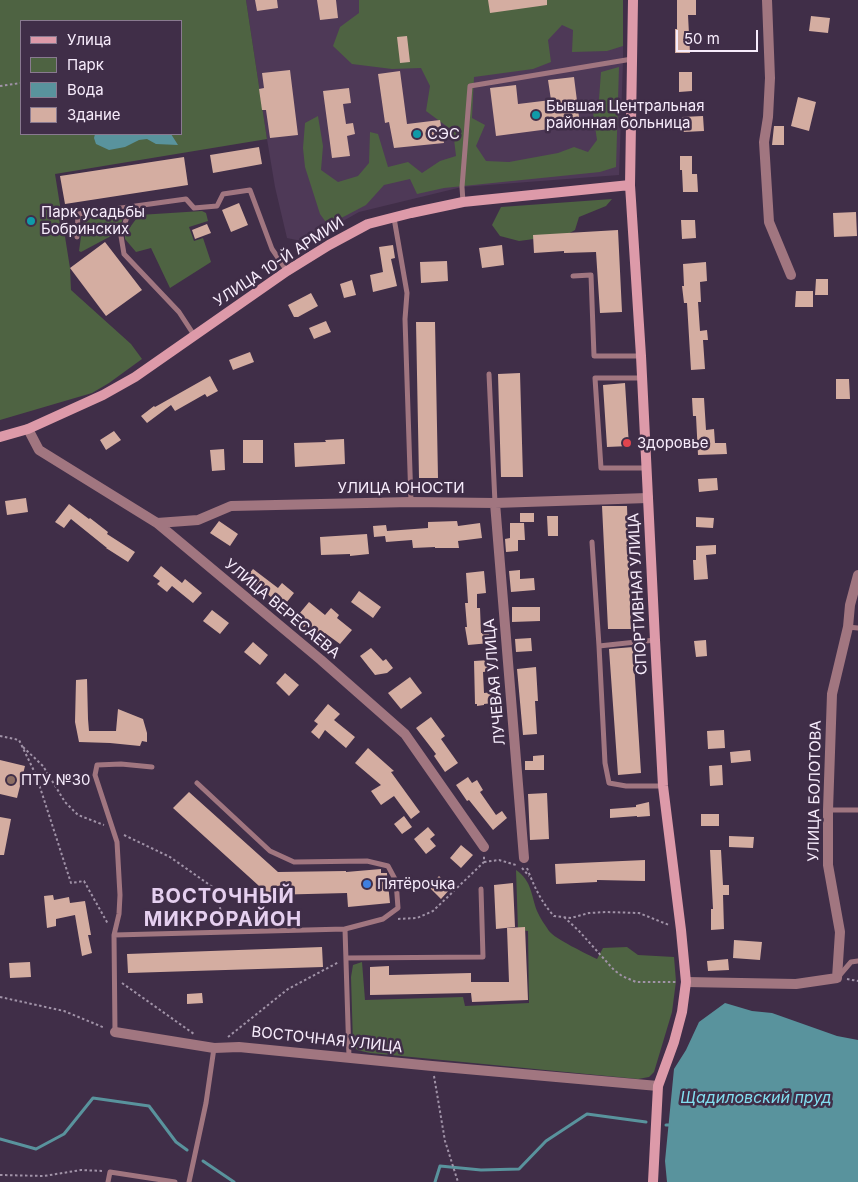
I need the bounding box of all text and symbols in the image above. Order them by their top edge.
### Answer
legend [20,20,182,135]
scale bar [678,20,760,52]
text: 50 m [684,29,720,48]
text: Улица [67,30,111,49]
text: Парк [67,55,104,74]
text: Вода [67,80,104,99]
place label: Бывшая Центральная районная больница [546,97,705,132]
text: Здание [67,105,121,124]
marker: Бывшая Центральная районная больница [530,109,542,121]
place label: СЭС [427,125,460,143]
marker: СЭС [411,128,423,140]
place label: Парк усадьбы Бобринских [41,203,145,238]
street label: УЛИЦА 10-Й АРМИИ [211,213,347,311]
marker: Парк усадьбы Бобринских [25,215,37,227]
place label: Здоровье [637,434,708,452]
marker: Здоровье [621,437,633,449]
street label: УЛИЦА ЮНОСТИ [337,479,465,497]
street label: СПОРТИВНАЯ УЛИЦА [625,512,651,676]
street label: УЛИЦА ВЕРЕСАЕВА [221,556,343,662]
street label: ЛУЧЕВАЯ УЛИЦА [480,618,510,746]
street label: УЛИЦА БОЛОТОВА [805,720,825,862]
place label: ПТУ №30 [21,771,91,789]
marker: ПТУ №30 [5,774,17,786]
place label: Пятёрочка [377,875,455,893]
marker: Пятёрочка [361,878,373,890]
district label: ВОСТОЧНЫЙ МИКРОРАЙОН [143,885,303,932]
street label: ВОСТОЧНАЯ УЛИЦА [251,1023,403,1057]
water label: Щадиловский пруд [680,1088,832,1108]

